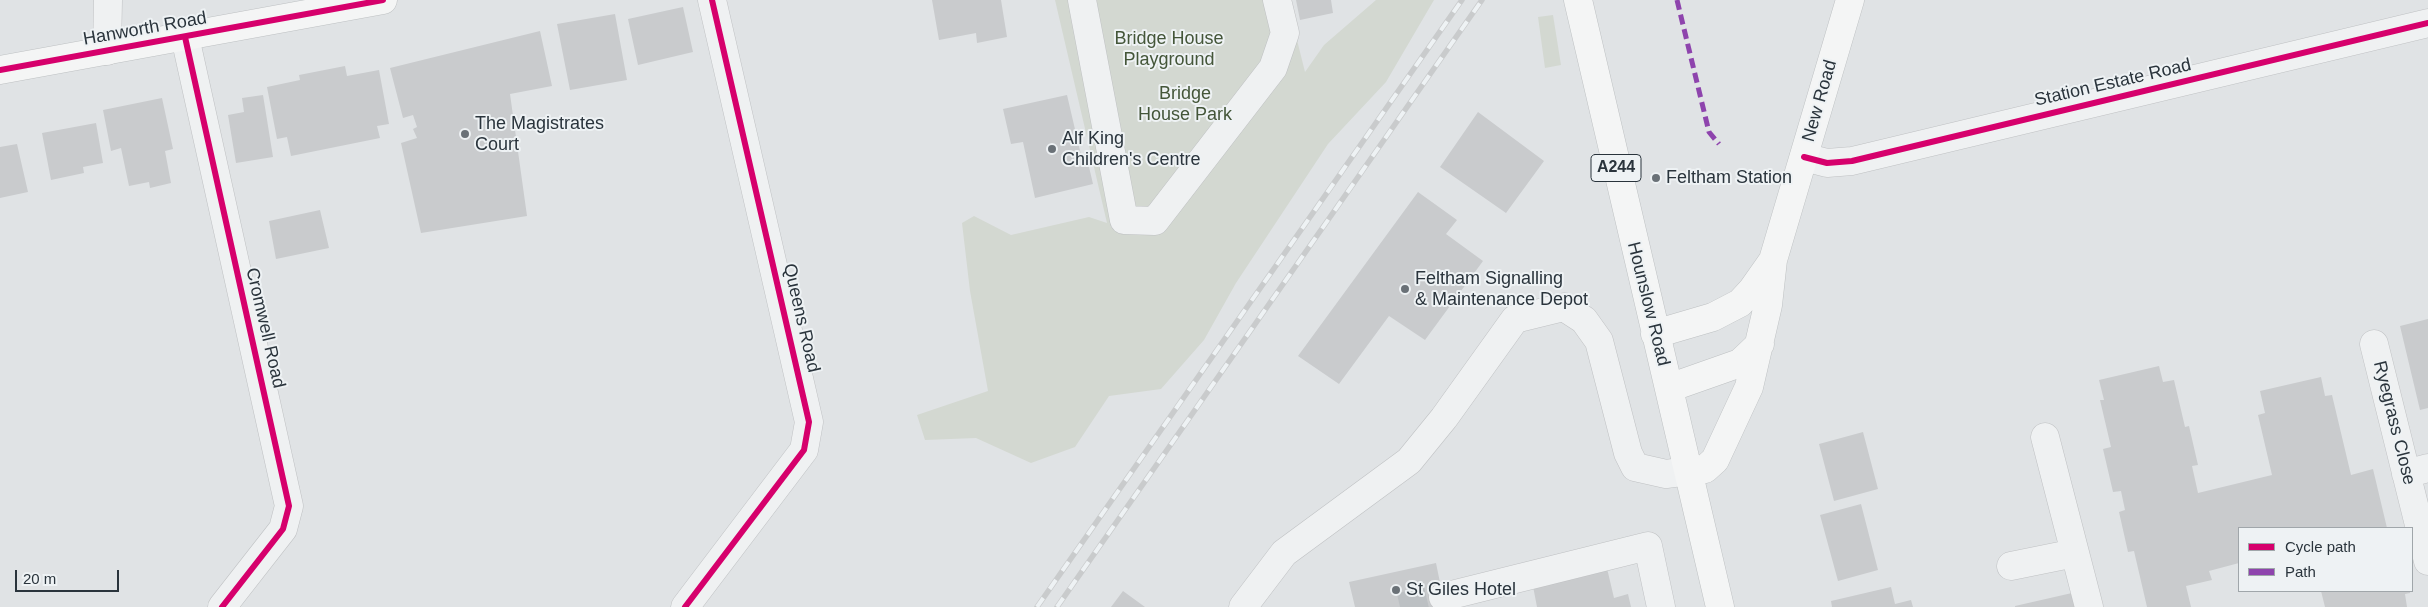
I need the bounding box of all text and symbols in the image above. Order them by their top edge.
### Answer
street label: Hanworth Road [82,8,208,50]
park label: Bridge House Playground [1114,28,1224,70]
street label: Station Estate Road [2033,54,2193,112]
street label: New Road [1798,58,1842,144]
park label: Bridge House Park [1138,83,1232,126]
place label: The Magistrates Court [475,113,604,156]
marker: The Magistrates Court [459,128,471,140]
place label: Alf King Children's Centre [1062,128,1200,170]
marker: Alf King Children's Centre [1046,143,1058,155]
road number: A244 [1591,154,1641,182]
place label: Feltham Station [1666,167,1792,189]
marker: Feltham Station [1650,172,1662,184]
street label: Hounslow Road [1622,240,1674,368]
street label: Queens Road [778,261,824,375]
street label: Cromwell Road [241,266,289,390]
place label: Feltham Signalling & Maintenance Depot [1415,268,1588,310]
marker: Feltham Signalling & Maintenance Depot [1399,283,1411,295]
street label: Ryegrass Close [2368,359,2420,487]
legend [2238,527,2413,592]
text: Cycle path [2285,538,2356,555]
scale bar [18,560,121,592]
text: Path [2285,563,2316,580]
text: 20 m [23,570,56,587]
place label: St Giles Hotel [1406,579,1516,601]
marker: St Giles Hotel [1390,584,1402,596]

